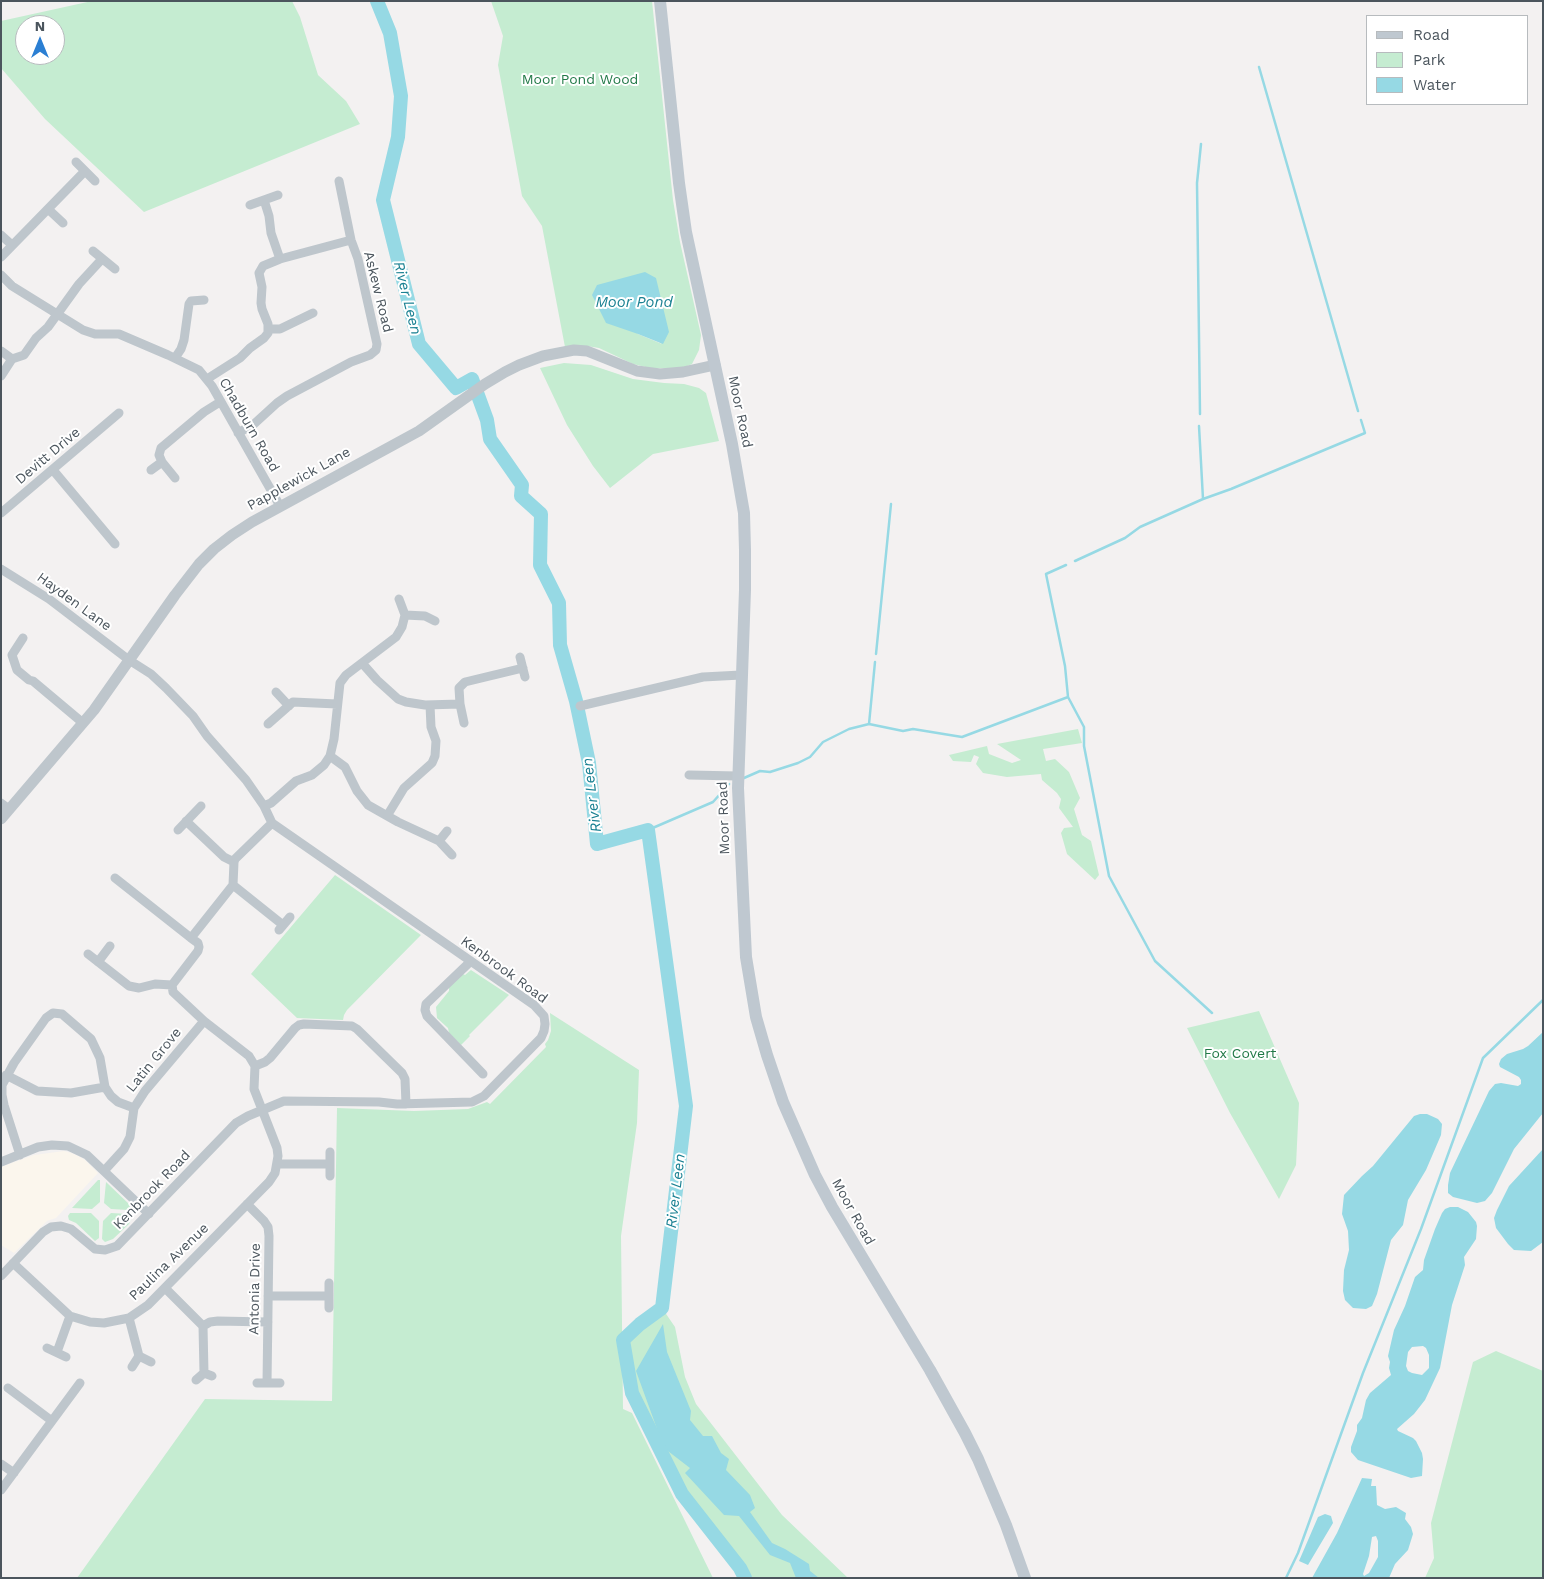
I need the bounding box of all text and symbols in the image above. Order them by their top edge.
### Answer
north arrow [15,15,65,65]
legend [1366,15,1529,105]
text: N [35,18,45,34]
text: Road [1413,26,1450,44]
text: Park [1413,51,1445,69]
park label: Moor Pond Wood [522,72,638,88]
text: Water [1413,76,1456,94]
street label: Askew Road [360,250,396,334]
water label: River Leen [389,259,425,337]
water label: Moor Pond [595,294,673,312]
street label: Moor Road [724,374,756,450]
street label: Chadburn Road [215,375,283,475]
street label: Devitt Drive [12,424,84,488]
street label: Papplewick Lane [245,444,353,514]
street label: Hayden Lane [33,569,115,635]
water label: River Leen [578,757,606,833]
street label: Moor Road [714,781,734,855]
street label: Kenbrook Road [457,933,551,1007]
street label: Latin Grove [123,1024,185,1096]
park label: Fox Covert [1204,1046,1276,1062]
street label: Kenbrook Road [110,1147,194,1233]
water label: River Leen [662,1153,690,1229]
street label: Moor Road [828,1176,878,1248]
street label: Paulina Avenue [126,1220,212,1304]
street label: Antonia Drive [246,1243,264,1335]

